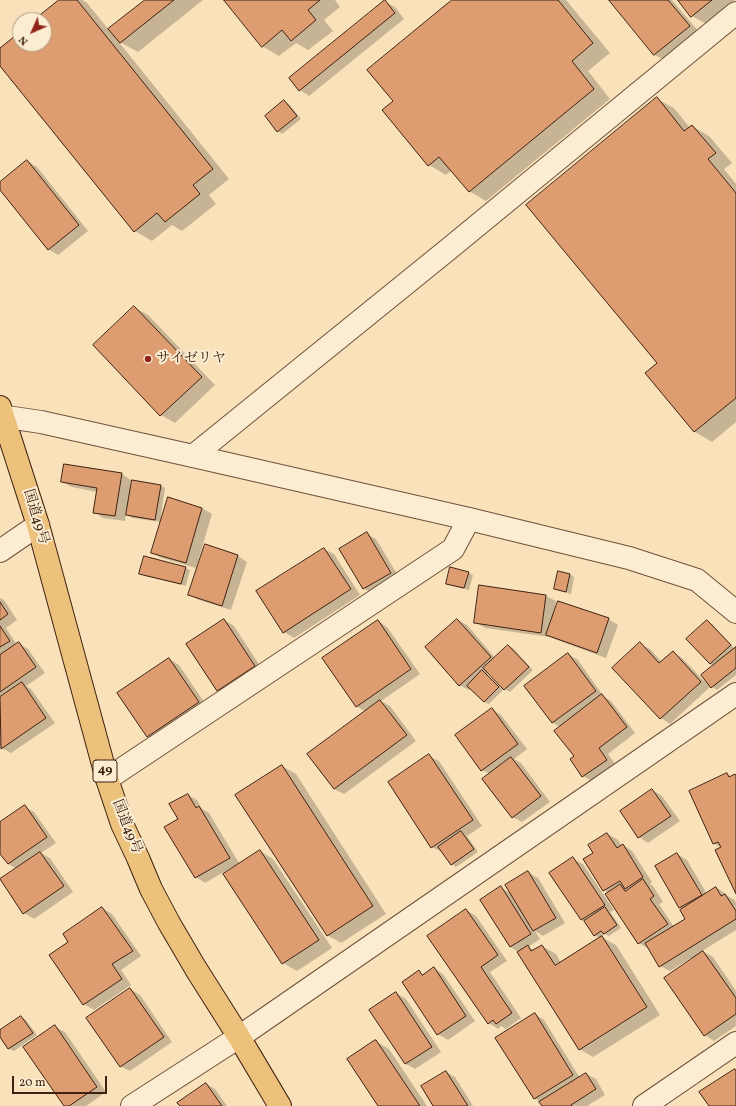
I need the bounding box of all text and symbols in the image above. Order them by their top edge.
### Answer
north arrow [12,12,52,52]
text: N [16,32,32,48]
place label: サイゼリヤ [156,351,226,367]
marker: サイゼリヤ [143,354,153,364]
street label: 国道49号 [19,487,51,547]
road number: 49 [93,760,117,782]
street label: 国道49号 [107,797,145,857]
scale bar [14,1068,109,1094]
text: 20 m [19,1075,46,1091]

